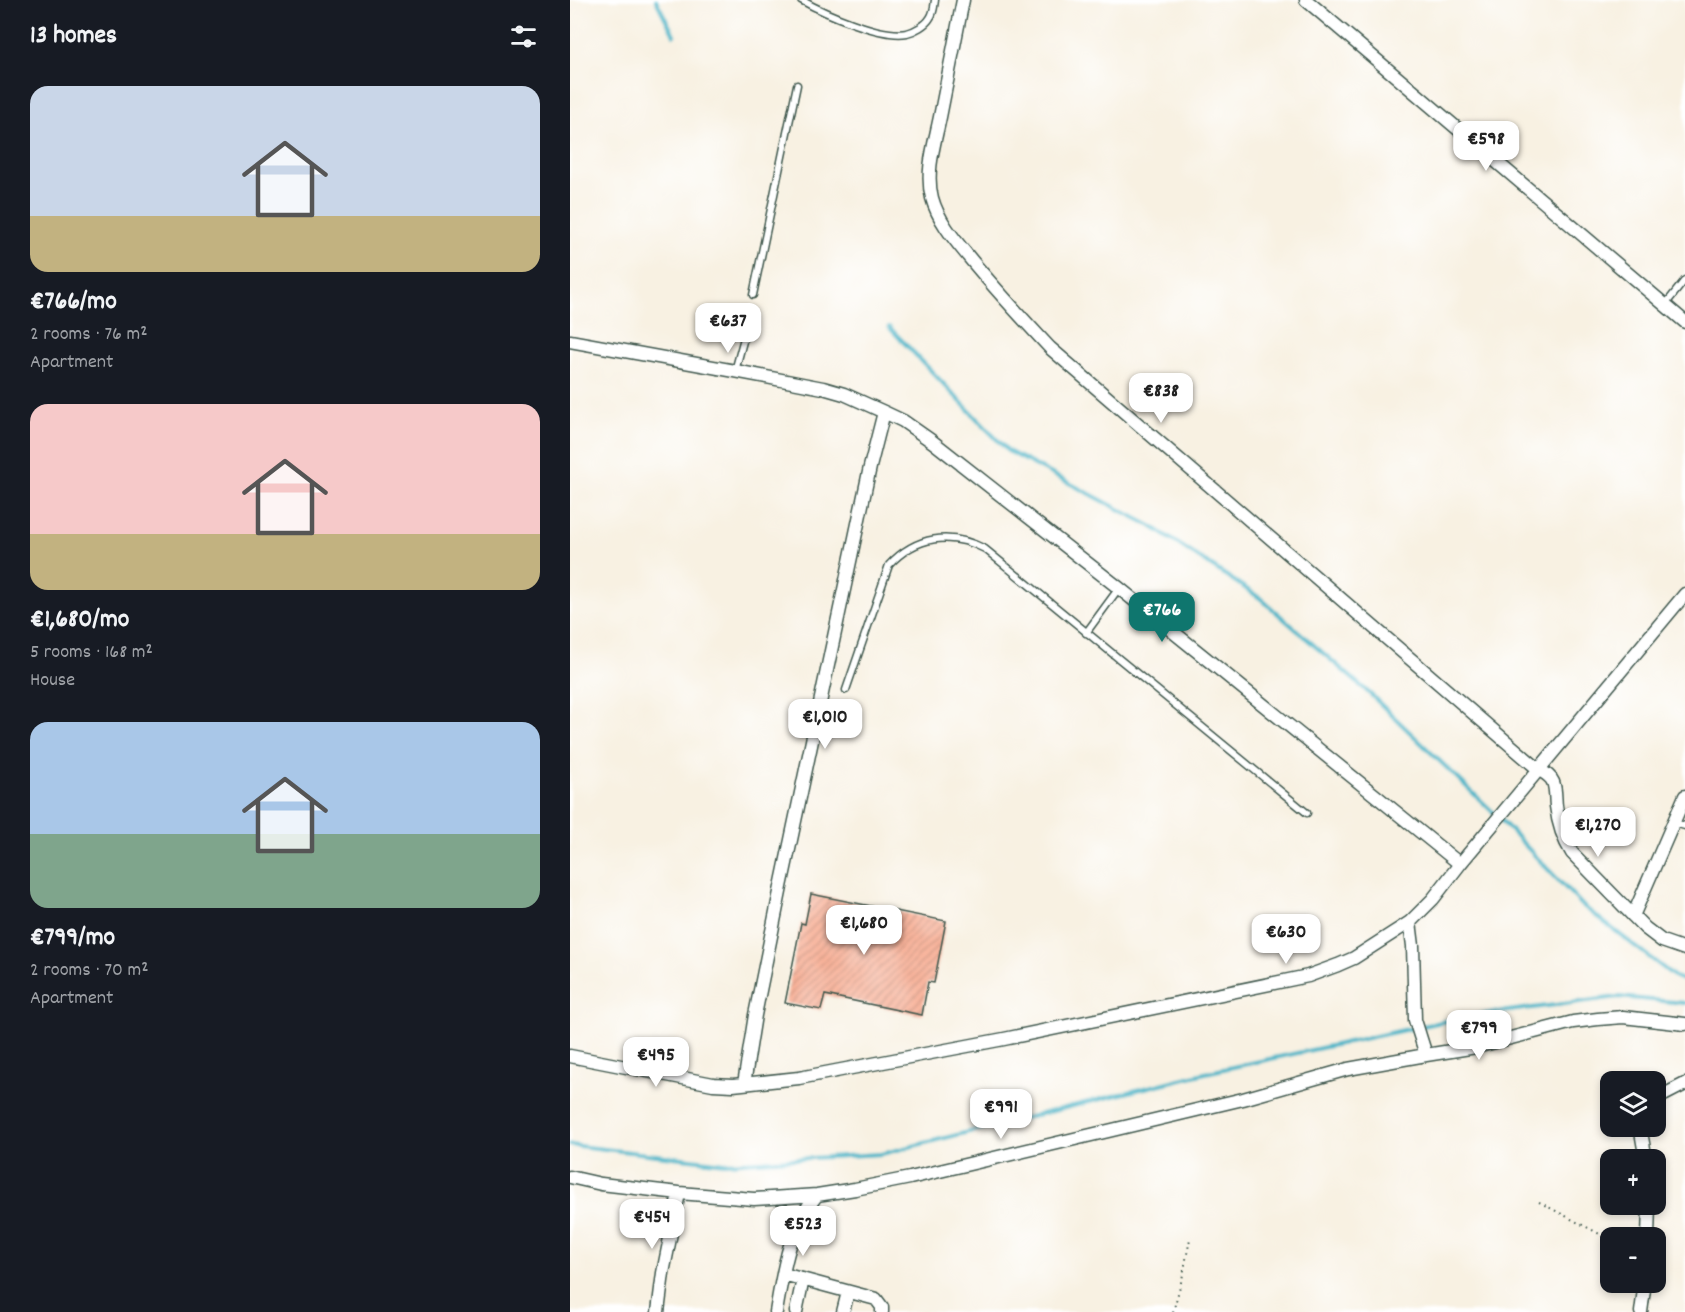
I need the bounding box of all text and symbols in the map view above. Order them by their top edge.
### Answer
text: 13 homes [30,18,117,55]
icon: filters [507,20,540,53]
pin: €598 [1450,121,1522,172]
icon: home [231,125,339,233]
text: €598 [1467,126,1505,154]
text: €766/mo [30,284,117,321]
pin: €637 [692,303,764,354]
text: €637 [709,308,747,336]
text: 2 rooms · 76 m² [30,321,148,349]
text: Apartment [30,349,113,377]
pin: €838 [1125,373,1197,424]
text: €838 [1143,378,1179,406]
icon: home [231,443,339,551]
pin: €766 [1126,592,1198,643]
text: €766 [1143,597,1181,625]
text: €1,680/mo [30,602,129,639]
text: 5 rooms · 168 m² [30,639,153,667]
text: House [30,667,75,695]
pin: €1,010 [776,699,874,750]
text: €1,010 [802,704,848,732]
icon: home [231,761,339,869]
pin: €1,270 [1549,807,1647,858]
text: €1,270 [1575,812,1621,840]
pin: €1,680 [815,905,913,956]
text: €1,680 [840,910,888,938]
pin: €630 [1250,914,1322,965]
text: €630 [1266,919,1306,947]
text: €799/mo [30,920,115,957]
text: 2 rooms · 70 m² [30,957,149,985]
text: Apartment [30,985,113,1013]
pin: €799 [1443,1010,1515,1061]
text: €799 [1460,1015,1498,1043]
pin: €495 [620,1037,692,1088]
text: €495 [637,1042,675,1070]
map controls [1600,1071,1666,1293]
button: layers [1600,1071,1666,1137]
pin: €991 [965,1089,1037,1140]
text: €991 [984,1094,1018,1122]
button: + [1600,1149,1666,1215]
pin: €454 [616,1199,688,1250]
text: €454 [633,1204,671,1232]
pin: €523 [767,1206,839,1257]
text: €523 [784,1211,822,1239]
button: − [1600,1227,1666,1293]

